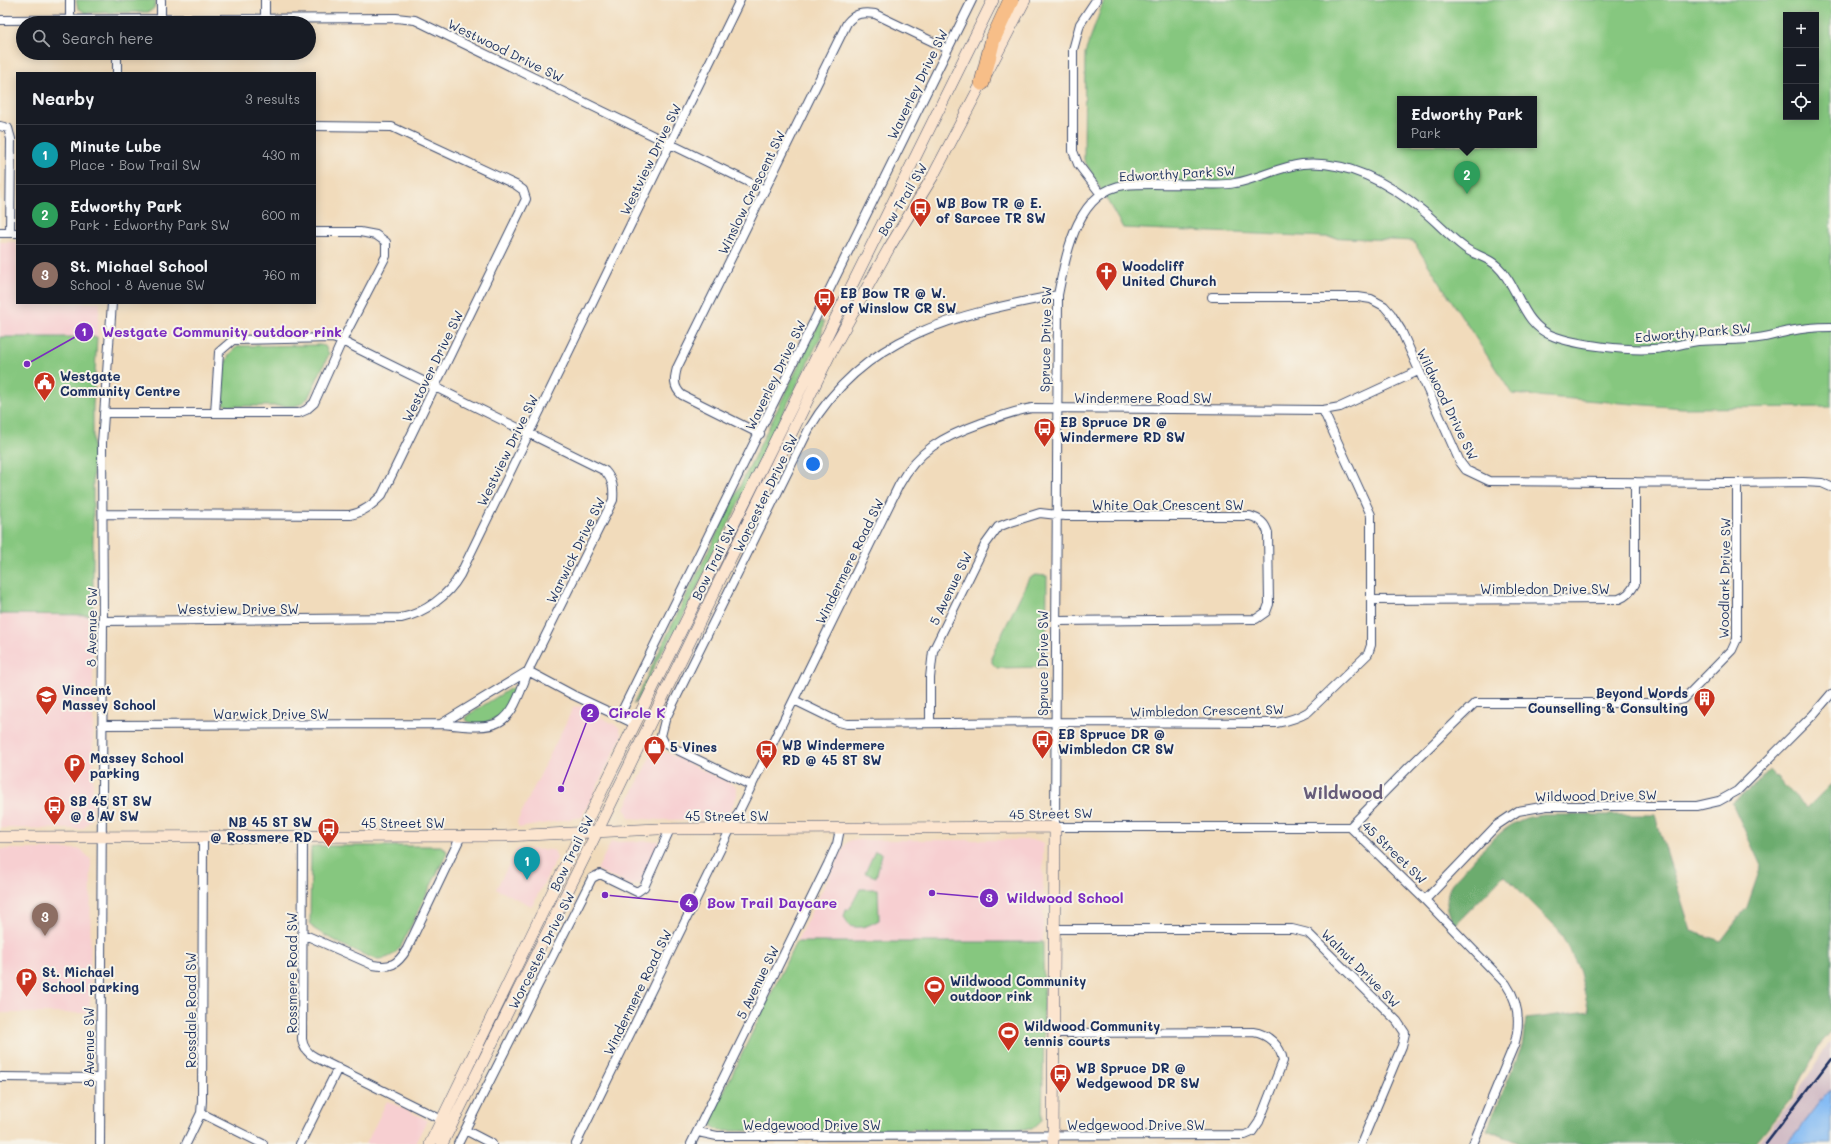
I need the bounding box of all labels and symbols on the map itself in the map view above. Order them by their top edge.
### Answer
street label: Westwood Drive SW [445,15,567,85]
street label: Waverley Drive SW [883,26,951,142]
street label: Westview Drive SW [616,100,684,218]
street label: Winslow Crescent SW [714,127,788,257]
street label: Bow Trail SW [874,159,930,239]
street label: Edworthy Park SW [1118,161,1236,185]
pin: 2 [1454,161,1480,194]
place label: WB Bow TR @ E. of Sarcee TR SW [936,194,1046,226]
bus stop icon: WB Bow TR @ E. of Sarcee TR SW [907,196,933,229]
place label: Woodcliff United Church [1122,257,1217,289]
church icon: Woodcliff United Church [1094,259,1120,292]
place label: EB Bow TR @ W. of Winslow CR SW [840,284,956,316]
bus stop icon: EB Bow TR @ W. of Winslow CR SW [811,286,837,319]
street label: Spruce Drive SW [1036,286,1054,392]
street label: Westover Drive SW [398,307,466,425]
street label: Waverley Drive SW [741,317,809,433]
street label: Edworthy Park SW [1634,318,1752,346]
callout: Westgate Community outdoor rink [74,319,350,345]
text: Westgate Community outdoor rink [102,322,342,341]
text: 1 [81,323,87,339]
street label: Wildwood Drive SW [1414,345,1482,463]
place label: Westgate Community Centre [60,367,180,400]
public building icon: Westgate Community Centre [32,369,58,402]
street label: Windermere Road SW [1074,389,1212,406]
street label: Westview Drive SW [473,391,541,509]
place label: EB Spruce DR @ Windermere RD SW [1060,413,1185,445]
bus stop icon: EB Spruce DR @ Windermere RD SW [1031,415,1057,448]
street label: Worcester Drive SW [729,431,801,555]
your location [803,454,823,474]
street label: Warwick Drive SW [542,494,608,606]
street label: Windermere Road SW [811,495,887,627]
street label: White Oak Crescent SW [1092,496,1244,513]
street label: Woodlark Drive SW [1714,517,1734,639]
street label: Bow Trail SW [687,521,739,603]
street label: 5 Avenue SW [925,548,975,628]
street label: Wimbledon Drive SW [1480,580,1610,597]
street label: 8 Avenue SW [82,587,100,667]
street label: Westview Drive SW [177,600,299,617]
street label: Spruce Drive SW [1034,610,1051,716]
place label: Vincent Massey School [62,681,156,714]
school or university icon: Vincent Massey School [33,683,59,716]
place label: Beyond Words Counselling & Consulting [1528,684,1688,716]
building icon: Beyond Words Counselling & Consulting [1691,686,1717,719]
callout: Circle K [580,700,673,726]
street label: Wimbledon Crescent SW [1130,700,1284,720]
text: Circle K [608,703,666,722]
text: 2 [587,704,594,720]
street label: Warwick Drive SW [213,705,329,722]
place label: EB Spruce DR @ Wimbledon CR SW [1058,725,1174,757]
bus stop icon: EB Spruce DR @ Wimbledon CR SW [1030,727,1056,760]
shop icon: 5 Vines [641,733,667,766]
place label: WB Windermere RD @ 45 ST SW [782,736,885,768]
place label: 5 Vines [670,738,717,755]
bus stop icon: WB Windermere RD @ 45 ST SW [753,738,779,771]
place label: Massey School parking [90,749,184,781]
parking icon: Massey School parking [62,751,88,784]
district label: Wildwood [1303,781,1383,803]
street label: Wildwood Drive SW [1535,785,1657,805]
place label: SB 45 ST SW @ 8 AV SW [70,792,152,824]
bus stop icon: SB 45 ST SW @ 8 AV SW [41,794,67,827]
street label: 45 Street SW [1009,804,1093,822]
street label: 45 Street SW [685,807,769,824]
street label: Bow Trail SW [545,812,597,894]
place label: NB 45 ST SW @ Rossmere RD [210,813,312,845]
street label: 45 Street SW [361,814,445,831]
bus stop icon: NB 45 ST SW @ Rossmere RD [315,815,341,848]
street label: 45 Street SW [1359,817,1431,887]
pin: 1 [514,847,540,880]
callout: Wildwood School [979,885,1132,911]
text: Wildwood School [1006,888,1124,907]
street label: Worcester Drive SW [504,889,578,1011]
text: 3 [985,889,993,905]
callout: Bow Trail Daycare [679,890,845,916]
text: Bow Trail Daycare [707,893,837,912]
text: 4 [685,894,693,910]
pin: 3 [32,903,58,936]
street label: Rossmere Road SW [283,912,300,1034]
street label: Walnut Drive SW [1318,925,1404,1011]
street label: Windermere Road SW [599,926,675,1058]
street label: 5 Avenue SW [732,942,782,1022]
street label: Rossdale Road SW [182,952,199,1068]
place label: St. Michael School parking [42,963,139,995]
parking icon: St. Michael School parking [14,965,40,998]
place label: Wildwood Community outdoor rink [950,972,1086,1004]
sports icon: Wildwood Community outdoor rink [922,974,948,1007]
street label: 8 Avenue SW [80,1007,97,1087]
place label: Wildwood Community tennis courts [1024,1017,1160,1049]
sports icon: Wildwood Community tennis courts [996,1019,1022,1052]
place label: WB Spruce DR @ Wedgewood DR SW [1076,1059,1199,1091]
bus stop icon: WB Spruce DR @ Wedgewood DR SW [1048,1061,1074,1094]
street label: Wedgewood Drive SW [743,1116,881,1133]
street label: Wedgewood Drive SW [1067,1116,1205,1133]

